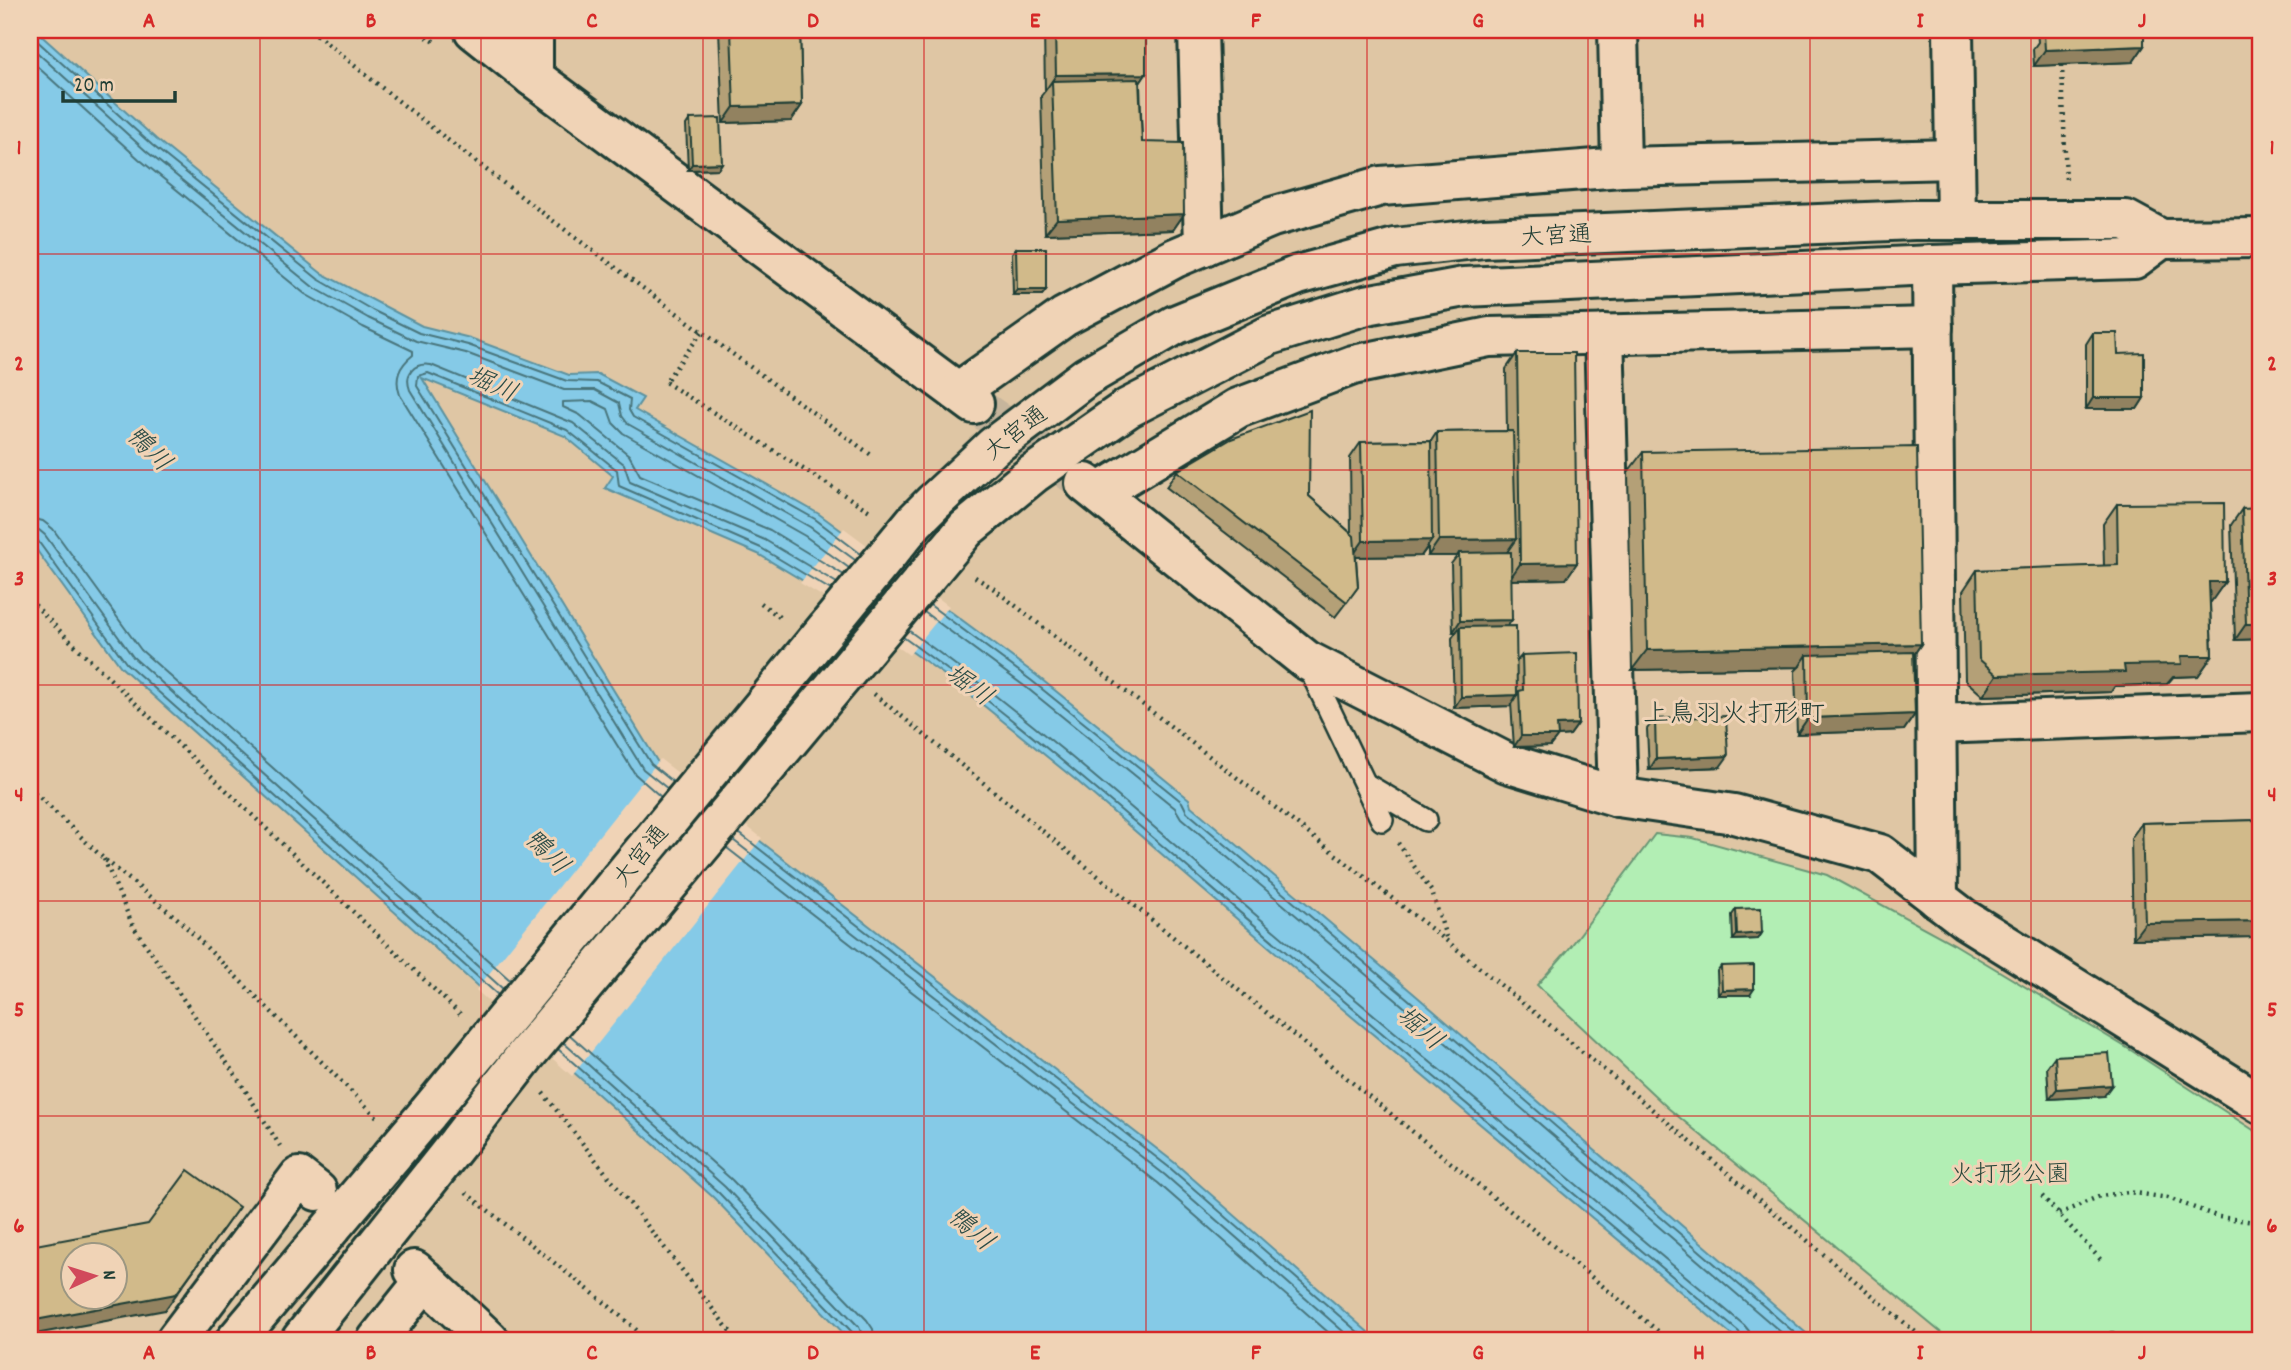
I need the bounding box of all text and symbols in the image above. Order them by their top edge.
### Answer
text: A [143,6,155,39]
text: B [366,6,377,39]
text: C [586,6,598,39]
text: D [807,6,819,39]
text: E [1030,6,1041,39]
text: F [1251,6,1262,39]
text: G [1472,6,1484,39]
text: H [1693,6,1705,39]
text: I [1916,6,1924,39]
text: J [2138,6,2146,39]
scale bar [63,60,175,104]
text: 20 m [74,72,114,102]
text: 1 [16,133,22,166]
text: 1 [2269,133,2275,166]
street label: 大宮通 [1519,219,1593,257]
text: 2 [14,349,24,382]
text: 2 [2267,349,2277,382]
water label: 堀川 [460,359,523,414]
street label: 大宮通 [978,399,1056,470]
water label: 鴨川 [116,419,179,482]
text: 3 [14,564,24,597]
text: 3 [2267,564,2277,597]
water label: 堀川 [936,657,1000,717]
district label: 上鳥羽火打形町 [1643,697,1825,734]
text: 4 [14,780,24,813]
text: 4 [2267,780,2277,813]
street label: 大宮通 [606,818,678,896]
water label: 鴨川 [514,822,577,885]
text: 5 [14,995,24,1028]
text: 5 [2267,995,2277,1028]
water label: 堀川 [1387,999,1451,1061]
park label: 火打形公園 [1950,1159,2070,1193]
water label: 鴨川 [938,1200,1001,1262]
text: 6 [13,1211,25,1244]
text: 6 [2266,1211,2278,1244]
north arrow [60,1240,130,1310]
text: N [94,1269,121,1281]
text: A [143,1338,155,1370]
text: B [366,1338,377,1370]
text: C [586,1338,598,1370]
text: D [807,1338,819,1370]
text: E [1030,1338,1041,1370]
text: F [1251,1338,1262,1370]
text: G [1472,1338,1484,1370]
text: H [1693,1338,1705,1370]
text: I [1916,1338,1924,1370]
text: J [2138,1338,2146,1370]

